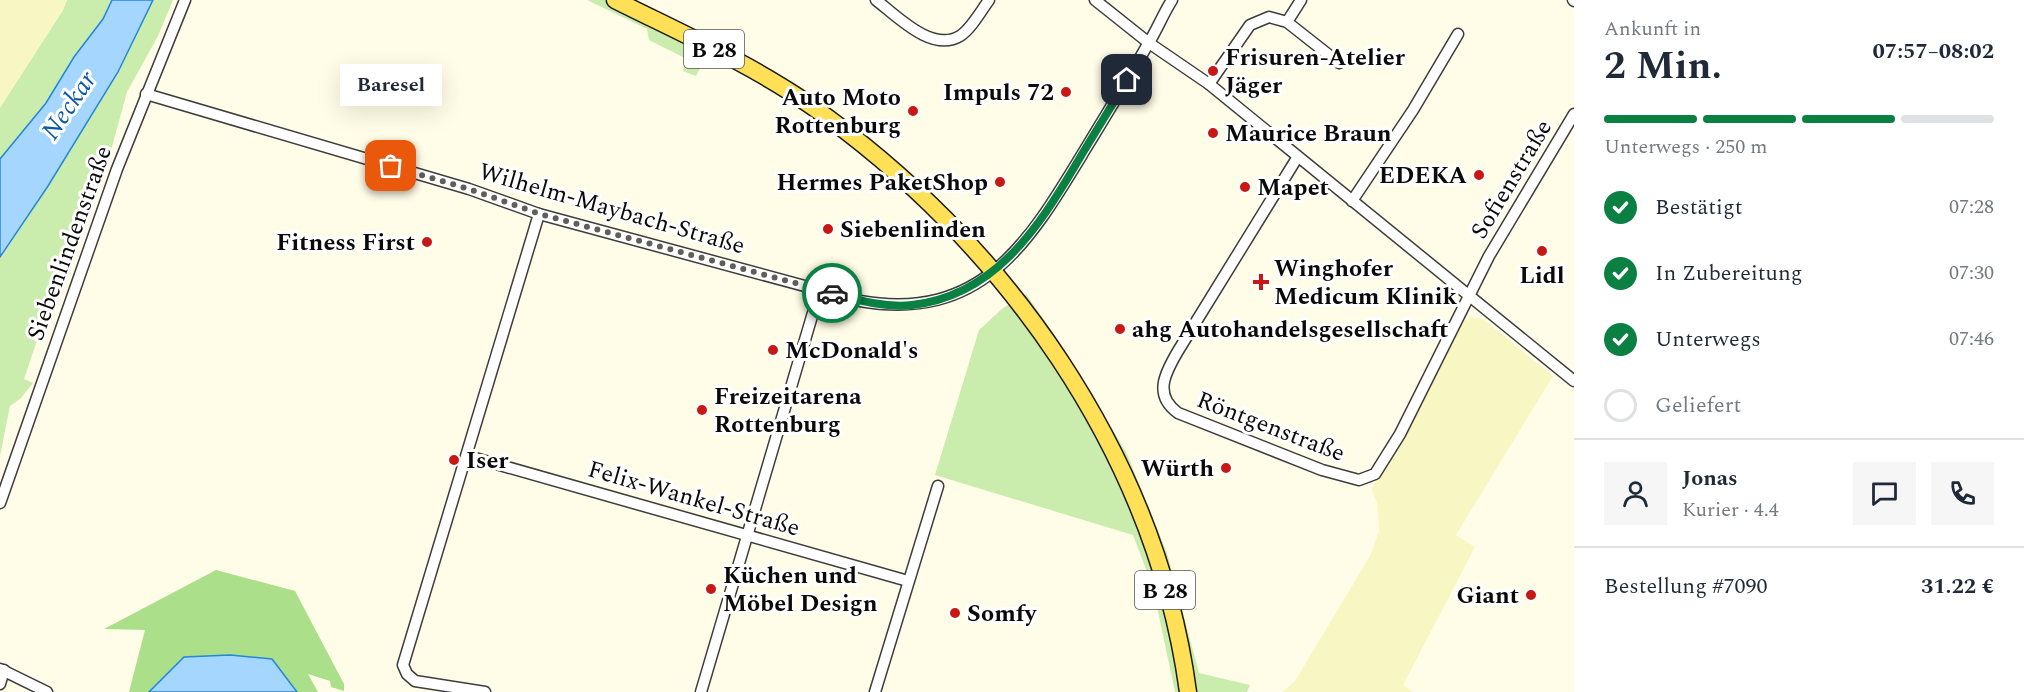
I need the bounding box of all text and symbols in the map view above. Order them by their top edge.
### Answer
text: Ankunft in [1604,14,1701,44]
road number: B 28 [684,30,744,68]
text: 07:57–08:02 [1872,35,1994,68]
text: 2 Min. [1604,37,1722,96]
place label: Frisuren-Atelier Jäger [1225,40,1406,104]
pin [1101,54,1152,105]
water label: Neckar [31,62,107,148]
icon: home [1110,63,1143,96]
callout: Baresel [340,64,442,106]
marker: Frisuren-Atelier Jäger [1206,64,1220,78]
text: Baresel [357,70,425,100]
place label: Impuls 72 [943,75,1054,111]
place label: Auto Moto Rottenburg [774,80,901,144]
marker: Impuls 72 [1059,85,1073,99]
marker: Auto Moto Rottenburg [906,104,920,118]
street label: Sofienstraße [1462,113,1562,246]
place label: Maurice Braun [1225,116,1392,152]
marker: Maurice Braun [1206,126,1220,140]
text: Unterwegs · 250 m [1604,132,1767,162]
pin [365,140,416,191]
street label: Siebenlindenstraße [18,141,122,346]
icon: bag [374,149,407,182]
street label: Wilhelm-Maybach-Straße [474,154,749,264]
place label: EDEKA [1379,158,1467,194]
place label: Hermes PaketShop [776,165,988,201]
marker: EDEKA [1472,168,1486,182]
place label: Mapet [1257,170,1329,206]
marker: Hermes PaketShop [993,175,1007,189]
marker: Mapet [1238,180,1252,194]
icon: check [1604,191,1637,224]
text: Bestätigt [1655,191,1743,224]
text: 07:28 [1949,192,1994,222]
place label: Siebenlinden [840,212,986,248]
marker: Siebenlinden [821,222,835,236]
place label: Fitness First [276,225,415,261]
marker: Fitness First [420,235,434,249]
marker: Lidl [1535,244,1549,258]
place label: Winghofer Medicum Klinik [1274,251,1457,315]
icon: check [1604,257,1637,290]
text: In Zubereitung [1655,257,1803,290]
place label: Lidl [1519,258,1565,294]
text: 07:30 [1949,258,1994,288]
courier [802,263,862,323]
marker: Winghofer Medicum Klinik [1252,273,1270,291]
icon: car [816,277,849,310]
place label: ahg Autohandelsgesellschaft [1132,312,1449,348]
marker: ahg Autohandelsgesellschaft [1113,322,1127,336]
icon: check [1604,323,1637,356]
text: Unterwegs [1655,323,1761,356]
text: 07:46 [1949,324,1994,354]
place label: McDonald's [785,333,918,369]
marker: McDonald's [766,343,780,357]
place label: Freizeitarena Rottenburg [714,379,862,443]
street label: Röntgenstraße [1191,382,1350,472]
text: Geliefert [1655,389,1741,422]
marker: Freizeitarena Rottenburg [695,403,709,417]
place label: Iser [466,443,509,479]
street label: Felix-Wankel-Straße [583,451,804,546]
place label: Würth [1141,451,1214,487]
marker: Iser [447,453,461,467]
marker: Würth [1219,461,1233,475]
button: person [1604,462,1667,525]
text: Jonas [1682,462,1738,495]
button: chat [1853,462,1916,525]
button: phone [1931,462,1994,525]
text: Kurier · 4.4 [1682,495,1779,525]
place label: Küchen und Möbel Design [723,558,878,622]
text: Bestellung #7090 [1604,570,1768,603]
text: 31.22 € [1921,570,1994,603]
road number: B 28 [1135,571,1195,609]
place label: Giant [1456,578,1519,614]
marker: Küchen und Möbel Design [704,582,718,596]
marker: Giant [1524,588,1538,602]
place label: Somfy [967,596,1038,632]
marker: Somfy [948,606,962,620]

